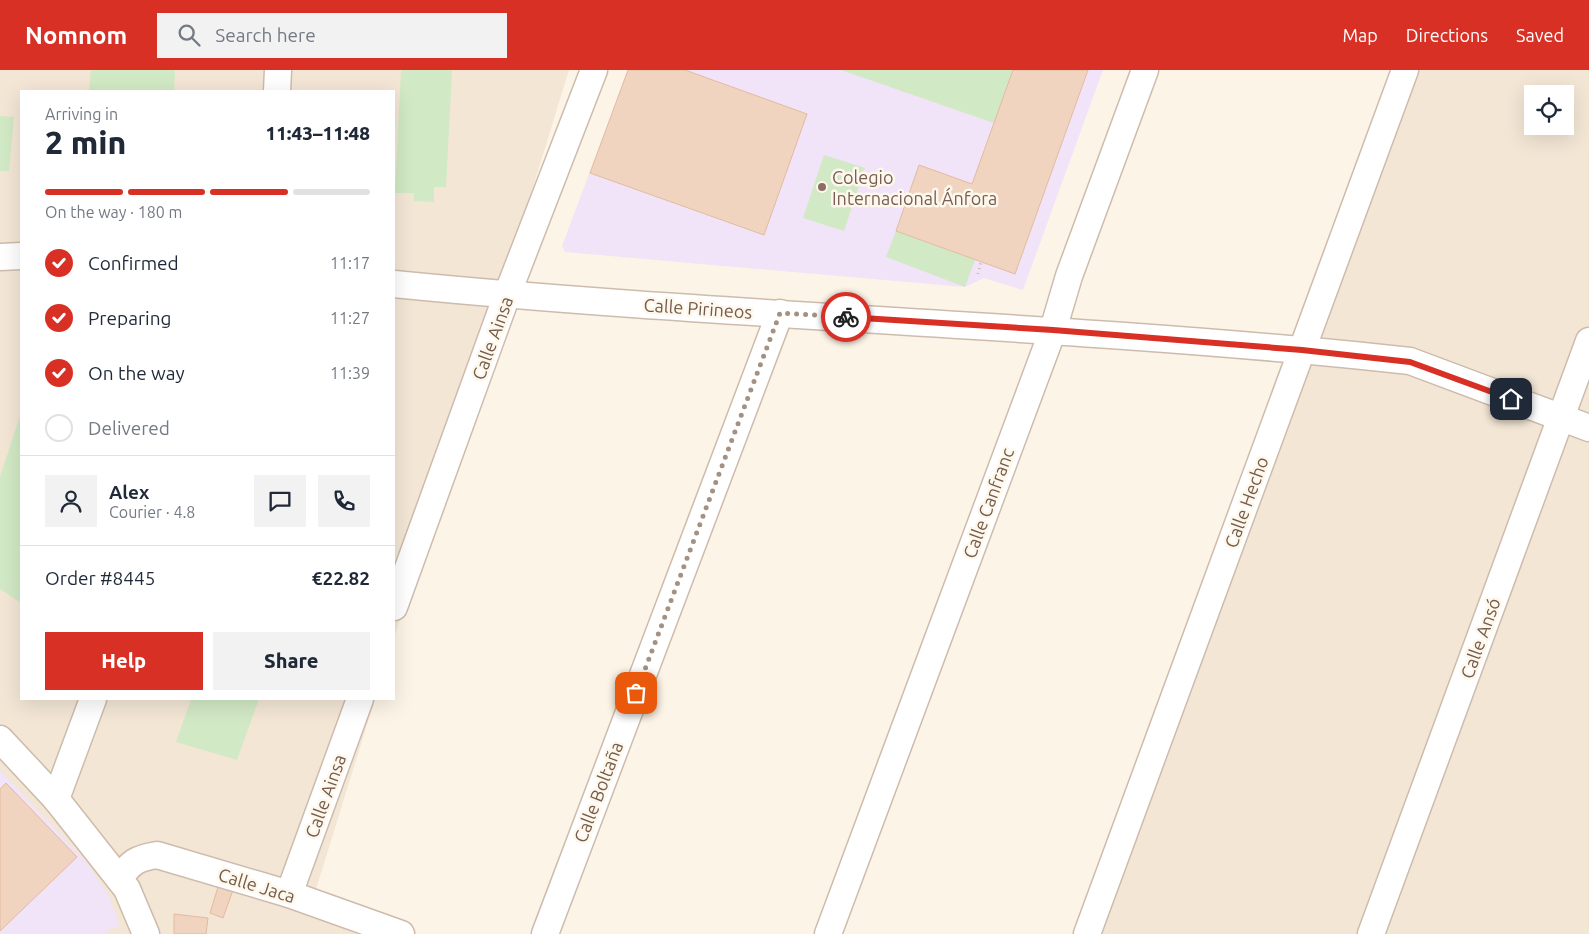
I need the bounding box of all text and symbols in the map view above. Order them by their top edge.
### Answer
search box [157,13,507,58]
icon: search [175,21,203,49]
text: Nomnom [25,22,127,49]
text: Search here [215,24,316,46]
text: Map [1342,25,1378,45]
text: Directions [1406,25,1488,45]
text: Saved [1516,25,1564,45]
map controls [1524,85,1574,135]
button: locate [1524,85,1574,135]
text: Arriving in [45,105,118,123]
text: 11:43–11:48 [265,122,370,144]
text: 2 min [45,124,126,160]
place label: Colegio Internacional Ánfora [832,167,997,208]
marker: Colegio Internacional Ánfora [816,181,828,193]
text: On the way · 180 m [45,203,182,221]
icon: check [45,249,73,277]
text: Confirmed [88,252,179,274]
text: 11:17 [330,254,370,272]
courier [821,292,871,342]
street label: Calle Ainsa [468,294,516,382]
street label: Calle Pirineos [643,294,753,322]
icon: bike [832,303,860,331]
icon: check [45,304,73,332]
text: Preparing [88,307,172,329]
text: 11:27 [330,309,370,327]
icon: check [45,359,73,387]
text: On the way [88,362,185,384]
text: 11:39 [330,364,370,382]
pin [1490,378,1532,420]
icon: home [1497,385,1525,413]
text: Delivered [88,417,170,439]
street label: Calle Canfranc [959,445,1017,561]
street label: Calle Hecho [1220,454,1272,550]
button: person [45,475,97,527]
button: chat [254,475,306,527]
button: phone [318,475,370,527]
text: Alex [109,481,149,503]
text: Courier · 4.8 [109,503,195,521]
text: Order #8445 [45,567,155,589]
text: €22.82 [312,567,370,589]
street label: Calle Ansó [1456,595,1504,681]
button: Help [45,632,203,690]
button: Share [213,632,370,690]
pin [615,672,657,714]
icon: bag [622,679,650,707]
street label: Calle Boltaña [570,739,626,845]
street label: Calle Ainsa [301,752,349,840]
street label: Calle Jaca [216,864,298,906]

